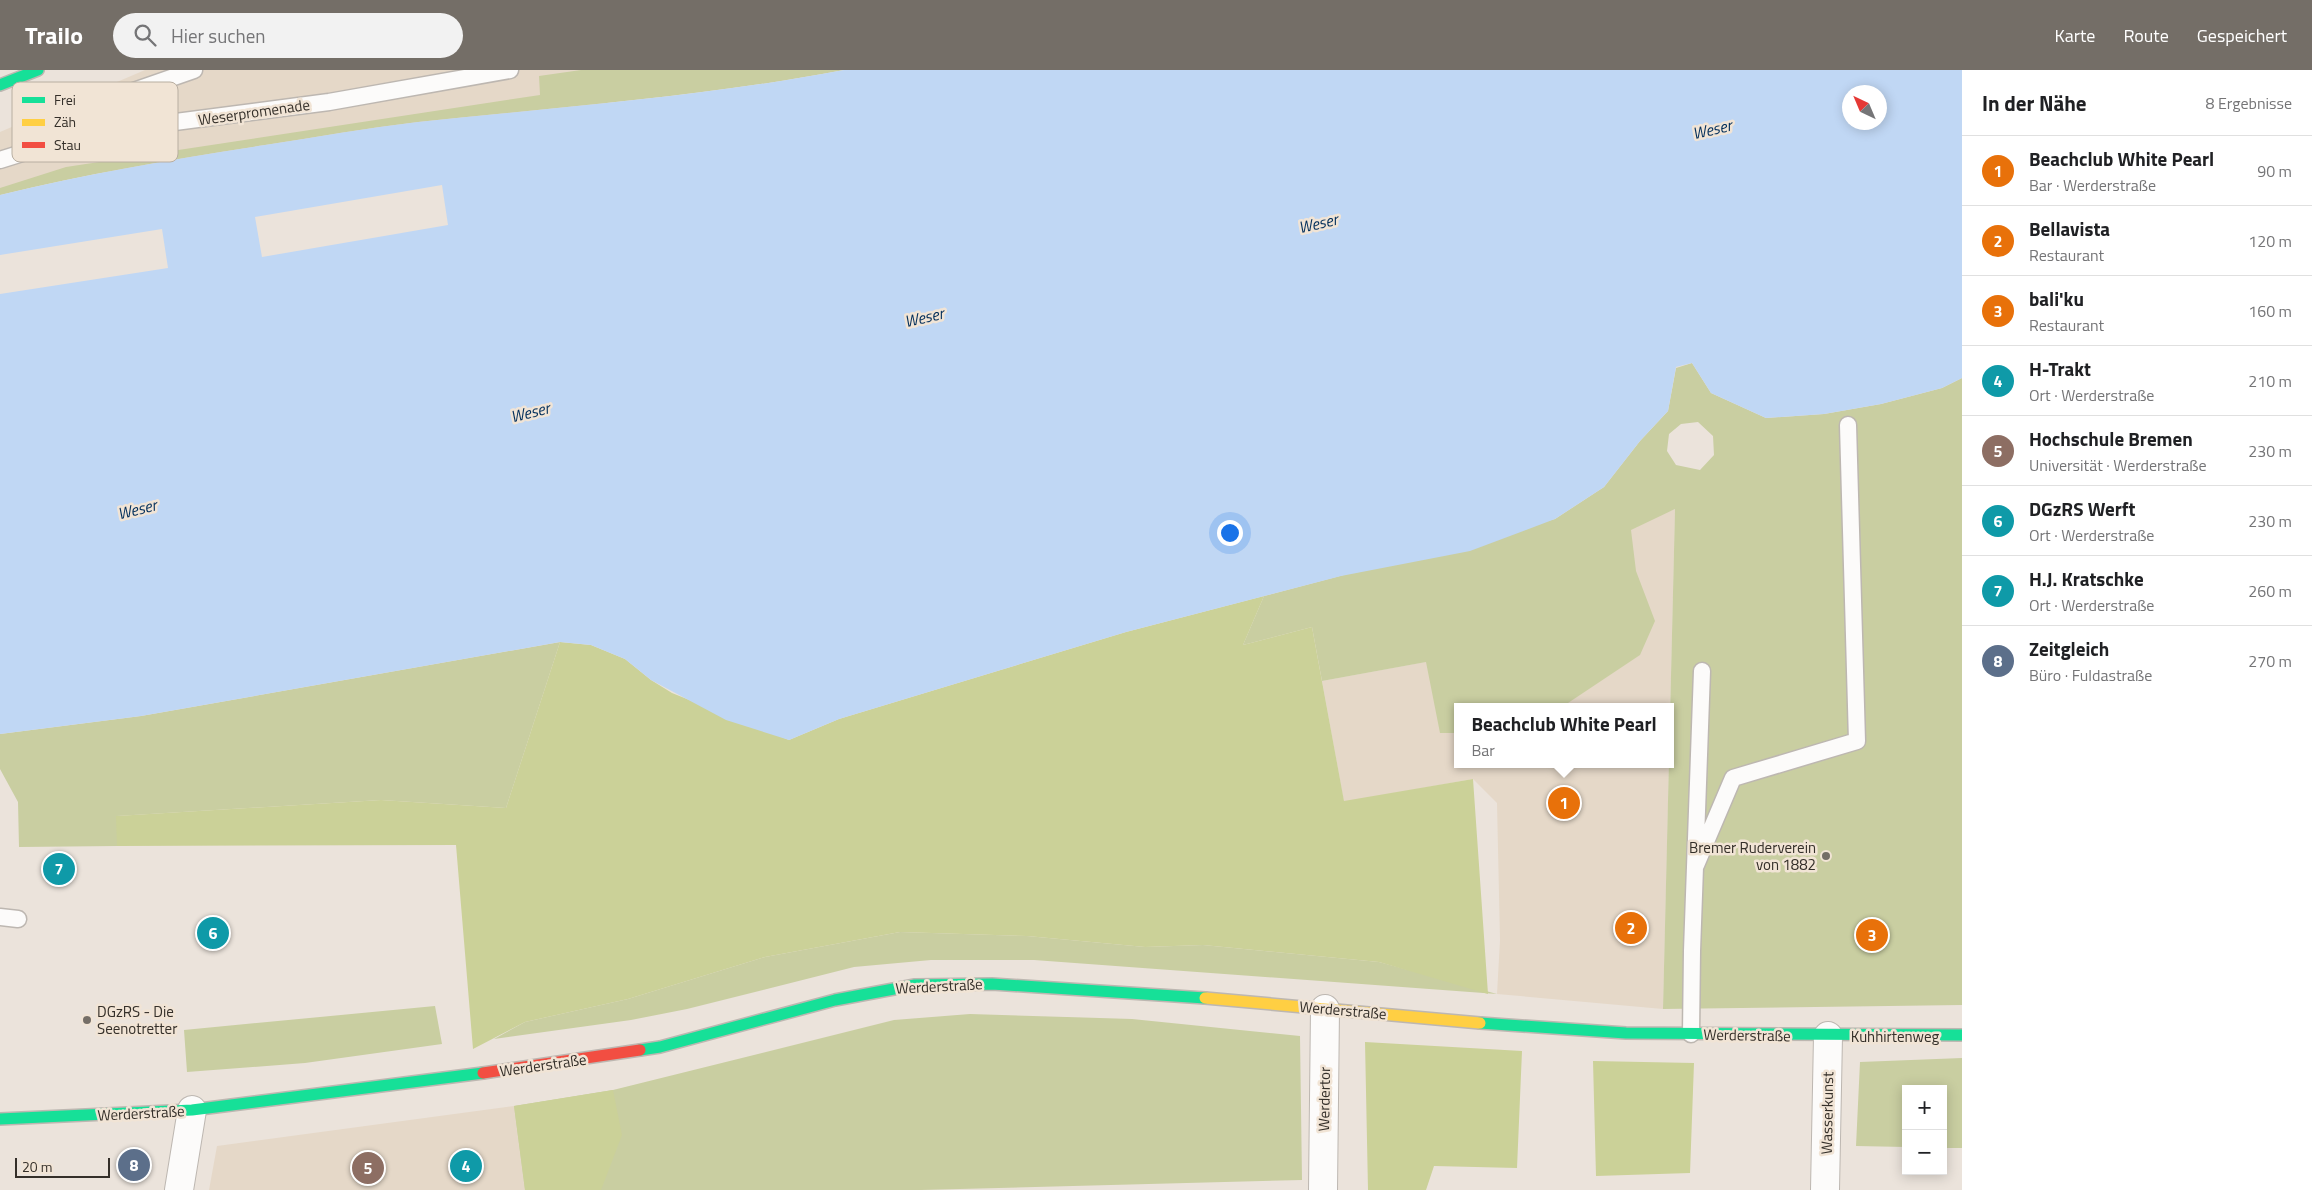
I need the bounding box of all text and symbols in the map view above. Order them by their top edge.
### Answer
search box [113,13,463,58]
text: Trailo [25,17,83,53]
icon: search [131,21,159,49]
text: Hier suchen [171,21,266,50]
text: Karte [2054,22,2095,49]
text: Route [2123,22,2169,49]
text: Gespeichert [2197,22,2287,49]
legend [12,82,178,162]
north arrow [1842,85,1887,130]
text: In der Nähe [1982,87,2087,119]
text: Frei [54,89,76,110]
text: 8 Ergebnisse [2205,91,2292,115]
street label: Weserpromenade [197,93,311,131]
text: Zäh [54,111,76,132]
water label: Weser [1690,112,1736,145]
text: Stau [54,134,81,155]
text: Beachclub White Pearl [2029,144,2214,173]
text: 1 [1994,159,2002,183]
text: 90 m [2257,159,2292,183]
text: Bar · Werderstraße [2029,173,2156,197]
water label: Weser [1296,206,1342,239]
text: Bellavista [2029,214,2110,243]
text: 2 [1994,229,2002,253]
text: 120 m [2248,229,2292,253]
text: Restaurant [2029,243,2104,267]
text: bali'ku [2029,284,2084,313]
text: 3 [1994,299,2002,323]
text: 160 m [2248,299,2292,323]
water label: Weser [902,300,948,333]
text: Restaurant [2029,313,2104,337]
text: H-Trakt [2029,354,2091,383]
text: 4 [1994,369,2002,393]
text: 210 m [2248,369,2292,393]
text: Ort · Werderstraße [2029,383,2154,407]
water label: Weser [508,395,554,428]
text: Hochschule Bremen [2029,424,2193,453]
text: 5 [1994,439,2002,463]
text: 230 m [2248,439,2292,463]
text: Universität · Werderstraße [2029,453,2207,477]
water label: Weser [115,492,161,525]
text: DGzRS Werft [2029,494,2135,523]
text: 6 [1994,509,2002,533]
text: 230 m [2248,509,2292,533]
your location [1217,520,1243,546]
text: Ort · Werderstraße [2029,523,2154,547]
text: H.J. Kratschke [2029,564,2144,593]
text: 7 [1994,579,2002,603]
text: 260 m [2248,579,2292,603]
text: Ort · Werderstraße [2029,593,2154,617]
text: Zeitgleich [2029,634,2109,663]
text: 8 [1994,649,2002,673]
text: 270 m [2248,649,2292,673]
text: Büro · Fuldastraße [2029,663,2152,687]
popup [1454,703,1674,768]
text: Beachclub White Pearl [1471,709,1657,738]
text: Bar [1471,738,1495,762]
pin: 1 [1548,784,1580,822]
place label: Bremer Ruderverein von 1882 [1689,836,1816,876]
pin: 7 [43,850,75,888]
marker: Bremer Ruderverein von 1882 [1820,850,1832,862]
pin: 2 [1615,909,1647,947]
pin: 6 [197,914,229,952]
pin: 3 [1856,916,1888,954]
street label: Werderstraße [895,972,983,1000]
street label: Werderstraße [1298,995,1388,1025]
place label: DGzRS - Die Seenotretter [97,1000,177,1040]
marker: DGzRS - Die Seenotretter [81,1014,93,1026]
street label: Werderstraße [1703,1023,1791,1047]
street label: Kuhhirtenweg [1851,1025,1939,1048]
street label: Werderstraße [498,1048,588,1082]
street label: Werdertor [1312,1066,1336,1132]
street label: Wasserkunst [1815,1071,1839,1155]
map controls [1902,1085,1947,1175]
button: + [1902,1085,1947,1130]
street label: Werderstraße [97,1099,185,1127]
button: − [1902,1130,1947,1175]
pin: 8 [118,1146,150,1184]
pin: 4 [450,1147,482,1185]
pin: 5 [352,1149,384,1187]
scale bar [15,1155,110,1178]
text: 20 m [22,1156,52,1177]

